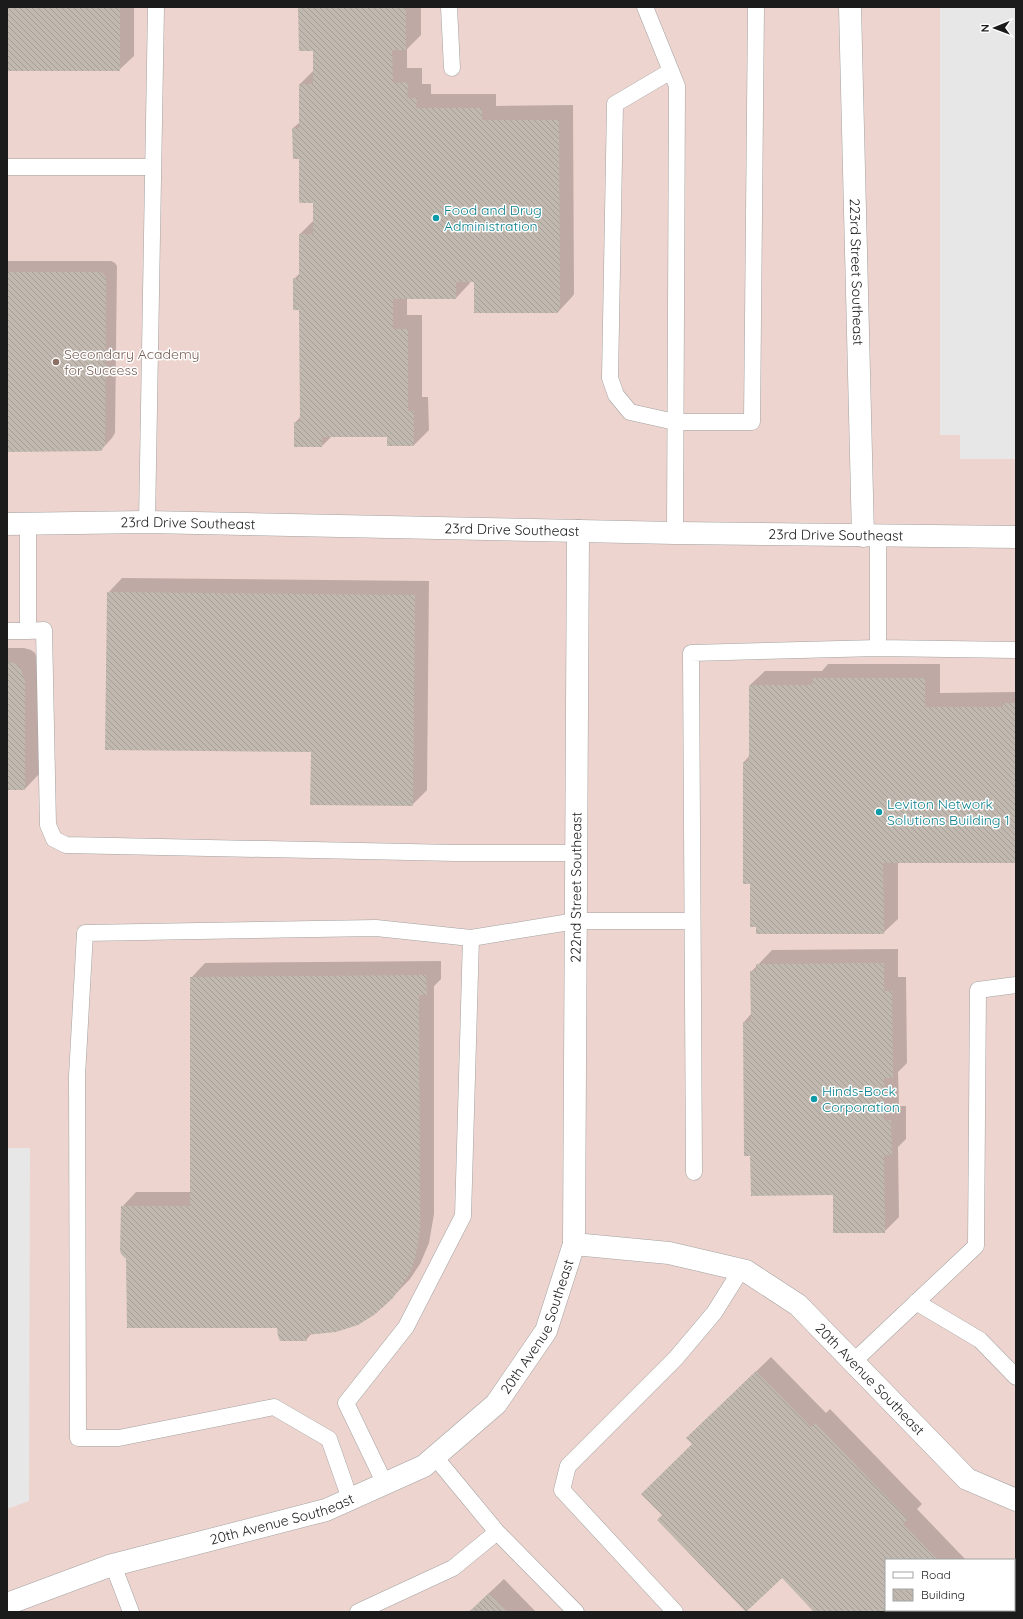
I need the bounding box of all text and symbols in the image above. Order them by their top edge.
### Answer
north arrow [975,8,1015,48]
text: N [978,24,992,32]
street label: 223rd Street Southeast [846,198,867,346]
place label: Food and Drug Administration [444,201,542,235]
marker: Food and Drug Administration [431,213,441,223]
place label: Secondary Academy for Success [64,345,200,379]
marker: Secondary Academy for Success [51,357,61,367]
street label: 23rd Drive Southeast [120,513,256,533]
street label: 23rd Drive Southeast [444,519,580,540]
street label: 23rd Drive Southeast [768,525,904,545]
place label: Leviton Network Solutions Building 1 [887,795,1010,829]
marker: Leviton Network Solutions Building 1 [874,807,884,817]
street label: 222nd Street Southeast [567,812,585,963]
place label: Hinds-Bock Corporation [822,1082,900,1116]
marker: Hinds-Bock Corporation [809,1094,819,1104]
street label: 20th Avenue Southeast [496,1257,578,1398]
street label: 20th Avenue Southeast [812,1319,929,1439]
street label: 20th Avenue Southeast [208,1490,357,1549]
legend [885,1559,1015,1611]
text: Road [921,1567,951,1582]
text: Building [921,1587,965,1602]

